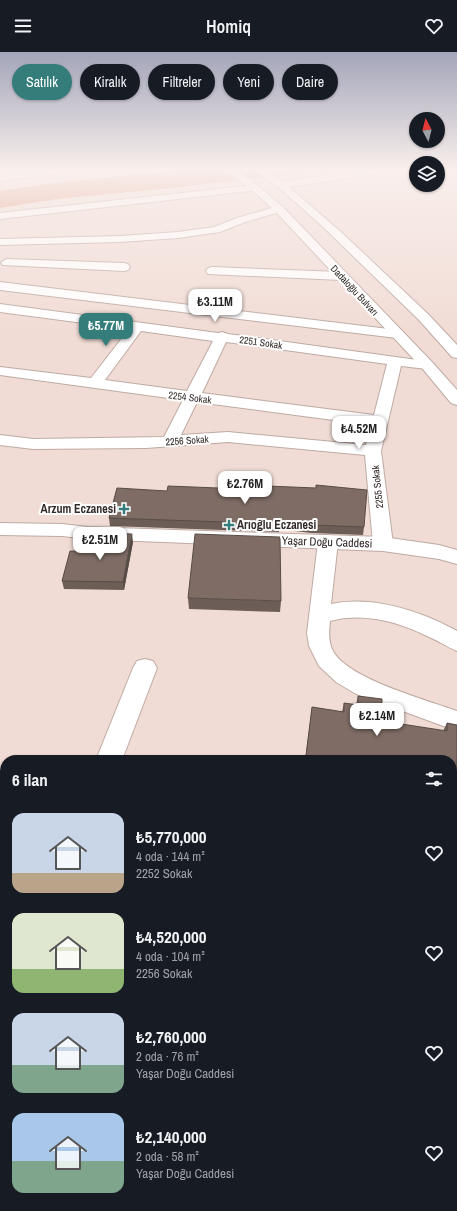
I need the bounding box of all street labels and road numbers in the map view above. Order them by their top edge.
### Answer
street label: Dadaloğlu Bulvarı [328,262,381,318]
street label: 2251 Sokak [239,333,284,352]
street label: 2254 Sokak [168,388,213,407]
street label: 2256 Sokak [165,432,210,448]
street label: 2255 Sokak [369,464,386,509]
street label: Yaşar Doğu Caddesi [281,532,373,552]

